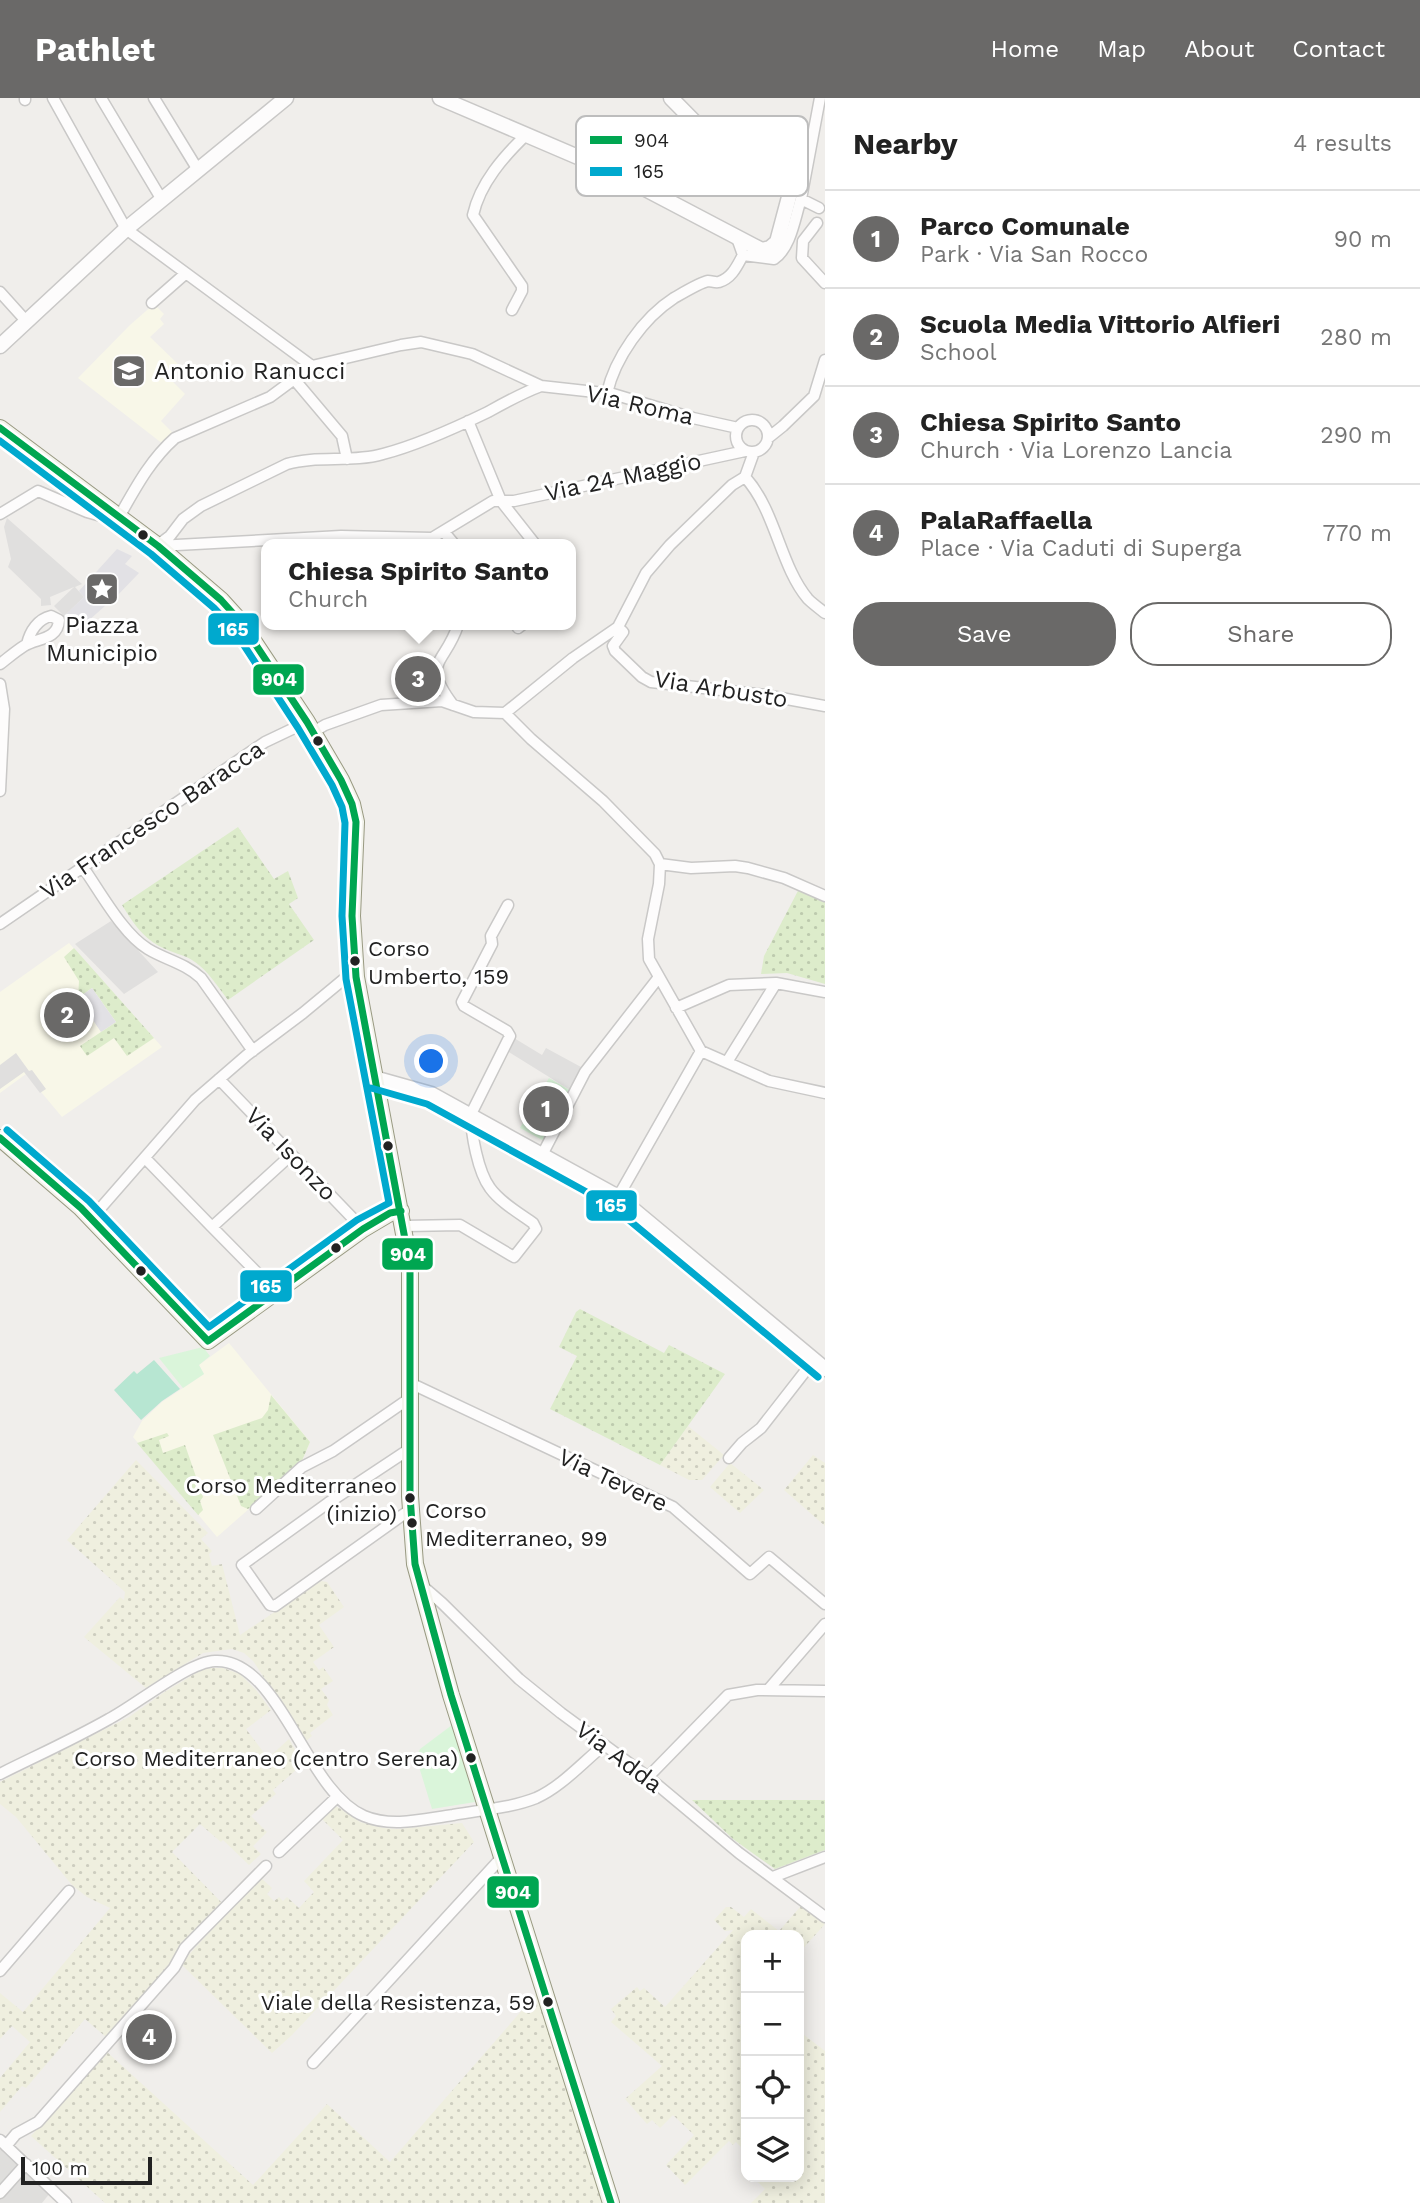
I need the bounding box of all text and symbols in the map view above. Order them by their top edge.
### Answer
text: Pathlet [35,30,155,69]
text: Home [991,35,1059,63]
text: Map [1097,35,1146,63]
text: About [1184,35,1254,63]
text: Contact [1292,35,1385,63]
legend [576,116,808,196]
text: Nearby [853,126,958,161]
text: 904 [634,129,669,152]
text: 4 results [1293,130,1392,157]
text: 165 [634,160,664,183]
text: Parco Comunale [920,211,1130,241]
text: 1 [871,226,881,253]
text: 90 m [1334,226,1392,253]
text: Park · Via San Rocco [920,241,1148,268]
text: Scuola Media Vittorio Alfieri [920,309,1280,339]
text: 2 [869,324,883,351]
text: 280 m [1320,324,1392,351]
text: School [920,339,997,366]
school or university icon: Antonio Ranucci [110,352,148,390]
place label: Antonio Ranucci [154,357,345,385]
street label: Via Roma [583,379,697,431]
text: Chiesa Spirito Santo [920,407,1181,437]
text: 3 [869,422,883,449]
text: 290 m [1320,422,1392,449]
text: Church · Via Lorenzo Lancia [920,437,1232,464]
street label: Via 24 Maggio [542,447,704,507]
text: PalaRaffaella [920,505,1092,535]
text: 4 [869,520,883,547]
text: 770 m [1323,520,1392,547]
unlabelled marker [136,528,150,542]
text: Place · Via Caduti di Superga [920,535,1242,562]
popup [261,539,576,630]
text: Chiesa Spirito Santo [288,556,549,586]
place icon: Piazza Municipio [83,570,121,608]
text: Church [288,586,368,613]
button: Save [853,602,1116,666]
button: Share [1130,602,1392,666]
place label: Piazza Municipio [46,611,158,667]
line badge: 165 [207,612,260,646]
text: 165 [218,618,248,641]
pin: 3 [395,653,441,705]
line badge: 904 [252,663,305,696]
street label: Via Arbusto [652,665,790,713]
text: 904 [261,668,297,691]
unlabelled marker [311,734,325,748]
street label: Via Francesco Baracca [35,735,269,905]
place label: Corso Umberto, 159 [368,936,509,989]
marker: Corso Umberto, 159 [348,954,362,968]
pin: 2 [44,989,90,1041]
your location [414,1044,448,1078]
pin: 1 [523,1083,569,1135]
street label: Via Isonzo [240,1101,342,1207]
unlabelled marker [381,1139,395,1153]
line badge: 165 [585,1189,638,1222]
text: 165 [596,1194,626,1217]
line badge: 904 [381,1237,434,1271]
unlabelled marker [329,1241,343,1255]
text: 904 [390,1243,426,1266]
unlabelled marker [134,1264,148,1278]
line badge: 165 [239,1269,293,1303]
text: 165 [251,1275,281,1298]
street label: Via Tevere [554,1442,672,1518]
place label: Corso Mediterraneo (inizio) [185,1473,397,1526]
marker: Corso Mediterraneo (inizio) [403,1491,417,1505]
place label: Corso Mediterraneo, 99 [425,1498,608,1551]
marker: Corso Mediterraneo, 99 [405,1516,419,1530]
street label: Via Adda [570,1715,668,1799]
place label: Corso Mediterraneo (centro Serena) [74,1746,458,1771]
marker: Corso Mediterraneo (centro Serena) [464,1751,478,1765]
line badge: 904 [486,1875,540,1909]
text: 904 [495,1881,531,1904]
map controls [741,1930,804,2182]
button: + [741,1930,804,1993]
place label: Viale della Resistenza, 59 [261,1990,535,2015]
button: − [741,1993,804,2056]
marker: Viale della Resistenza, 59 [541,1995,555,2009]
pin: 4 [126,2011,172,2063]
button: locate [741,2056,804,2119]
button: layers [741,2119,804,2182]
scale bar [21,2154,152,2186]
text: 100 m [32,2157,88,2180]

